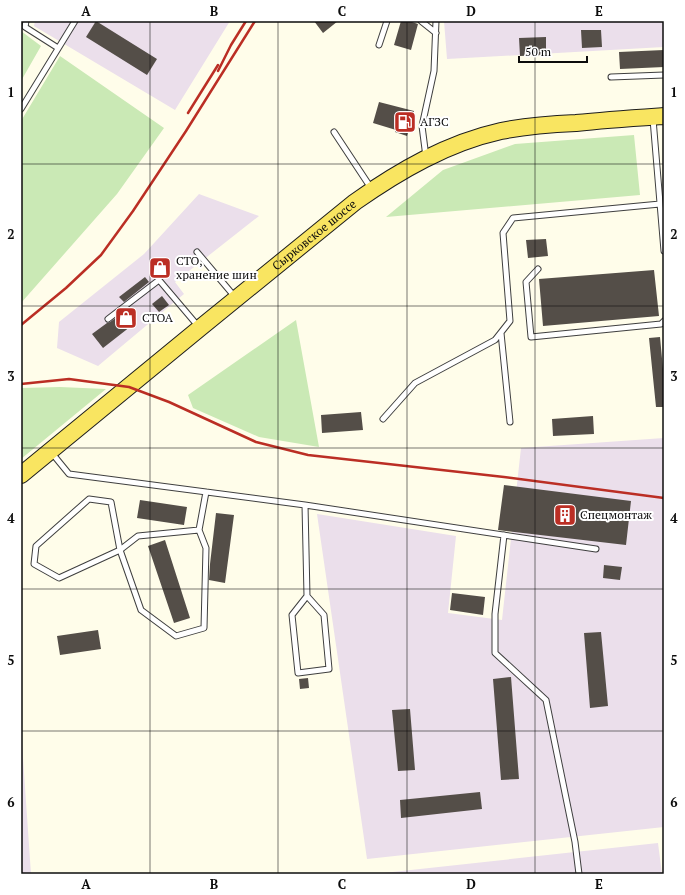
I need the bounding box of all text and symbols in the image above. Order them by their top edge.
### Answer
text: A [81,2,91,20]
text: B [210,2,218,20]
text: C [338,2,346,20]
text: D [466,2,476,20]
text: E [595,2,603,20]
scale bar [519,38,587,64]
text: 50 m [525,44,552,59]
text: 1 [7,83,15,101]
text: 1 [670,83,678,101]
fuel station icon: АГЗС [392,109,418,135]
place label: АГЗС [420,114,449,129]
street label: Сырковское шоссе [269,196,359,273]
text: 2 [7,225,15,243]
text: 2 [670,225,678,243]
place label: СТО, хранение шин [176,253,257,282]
shop icon: СТО, хранение шин [147,255,173,281]
shop icon: СТОА [113,305,139,331]
place label: СТОА [142,310,174,325]
text: 3 [7,367,15,385]
text: 3 [670,367,678,385]
building icon: Спецмонтаж [552,502,578,528]
place label: Спецмонтаж [580,507,652,522]
text: 4 [7,509,15,527]
text: 4 [670,509,678,527]
text: 5 [7,651,15,669]
text: 5 [670,651,678,669]
text: 6 [7,793,15,811]
text: 6 [670,793,678,811]
text: A [81,875,91,893]
text: B [210,875,218,893]
text: C [338,875,346,893]
text: D [466,875,476,893]
text: E [595,875,603,893]

